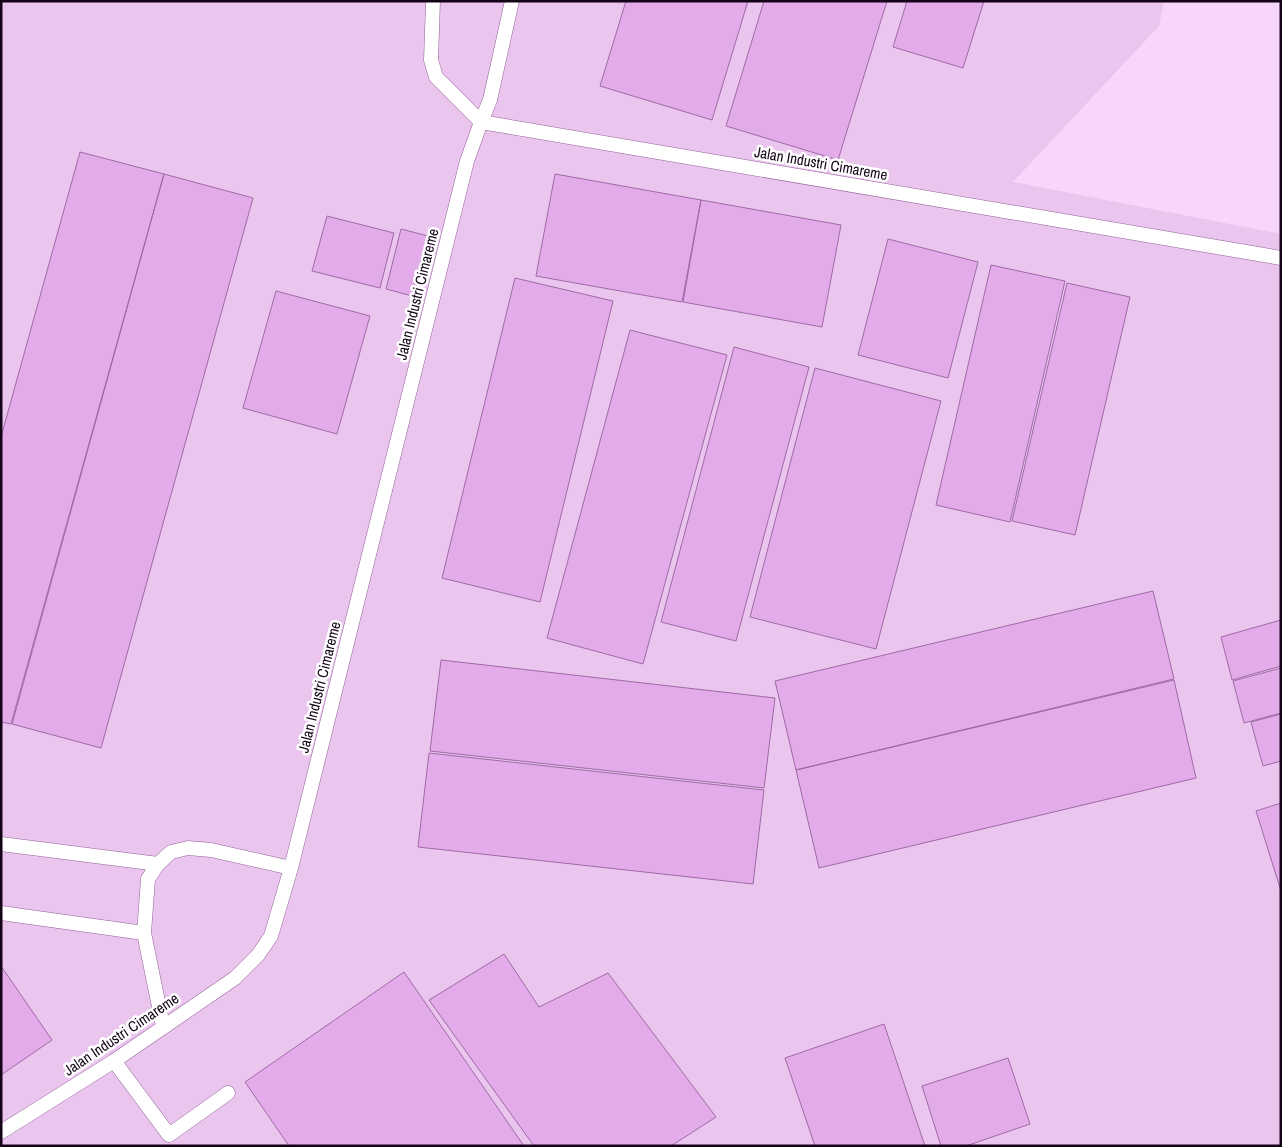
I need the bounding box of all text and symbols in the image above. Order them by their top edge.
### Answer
street label: Jalan Industri Cimareme [753,141,889,185]
street label: Jalan Industri Cimareme [391,226,444,362]
street label: Jalan Industri Cimareme [293,619,346,755]
street label: Jalan Industri Cimareme [59,988,183,1080]

